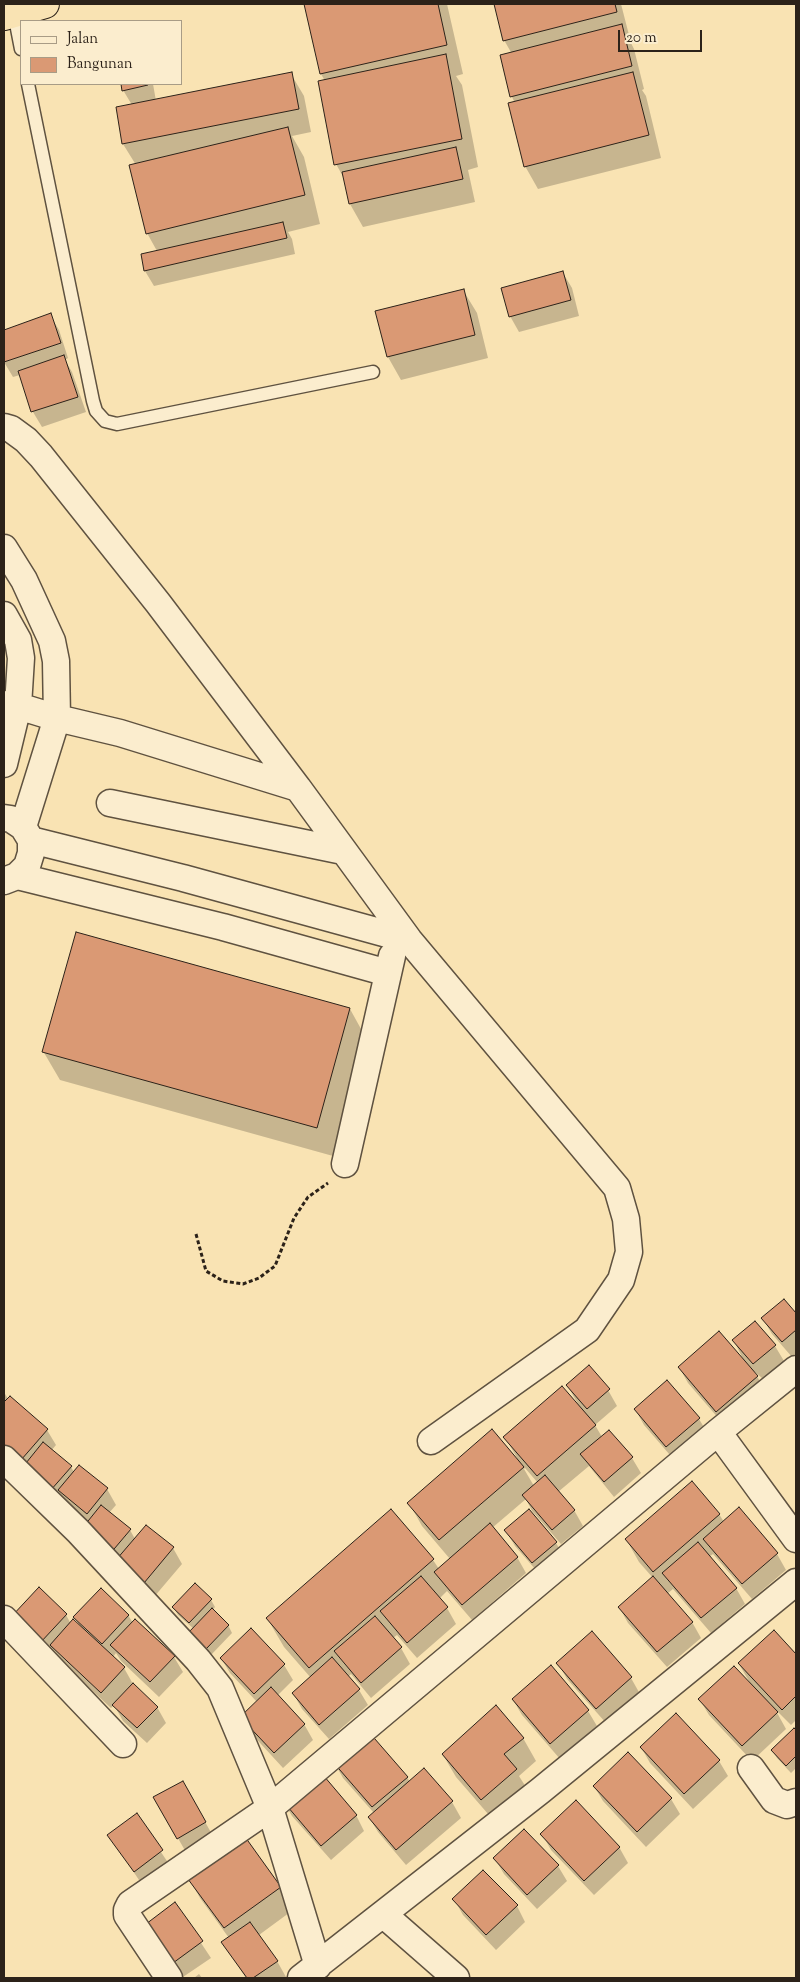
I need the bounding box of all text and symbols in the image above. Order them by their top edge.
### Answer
legend [20,20,182,85]
scale bar [620,20,704,52]
text: 20 m [626,28,657,49]
text: Jalan [67,29,98,50]
text: Bangunan [67,54,133,75]

